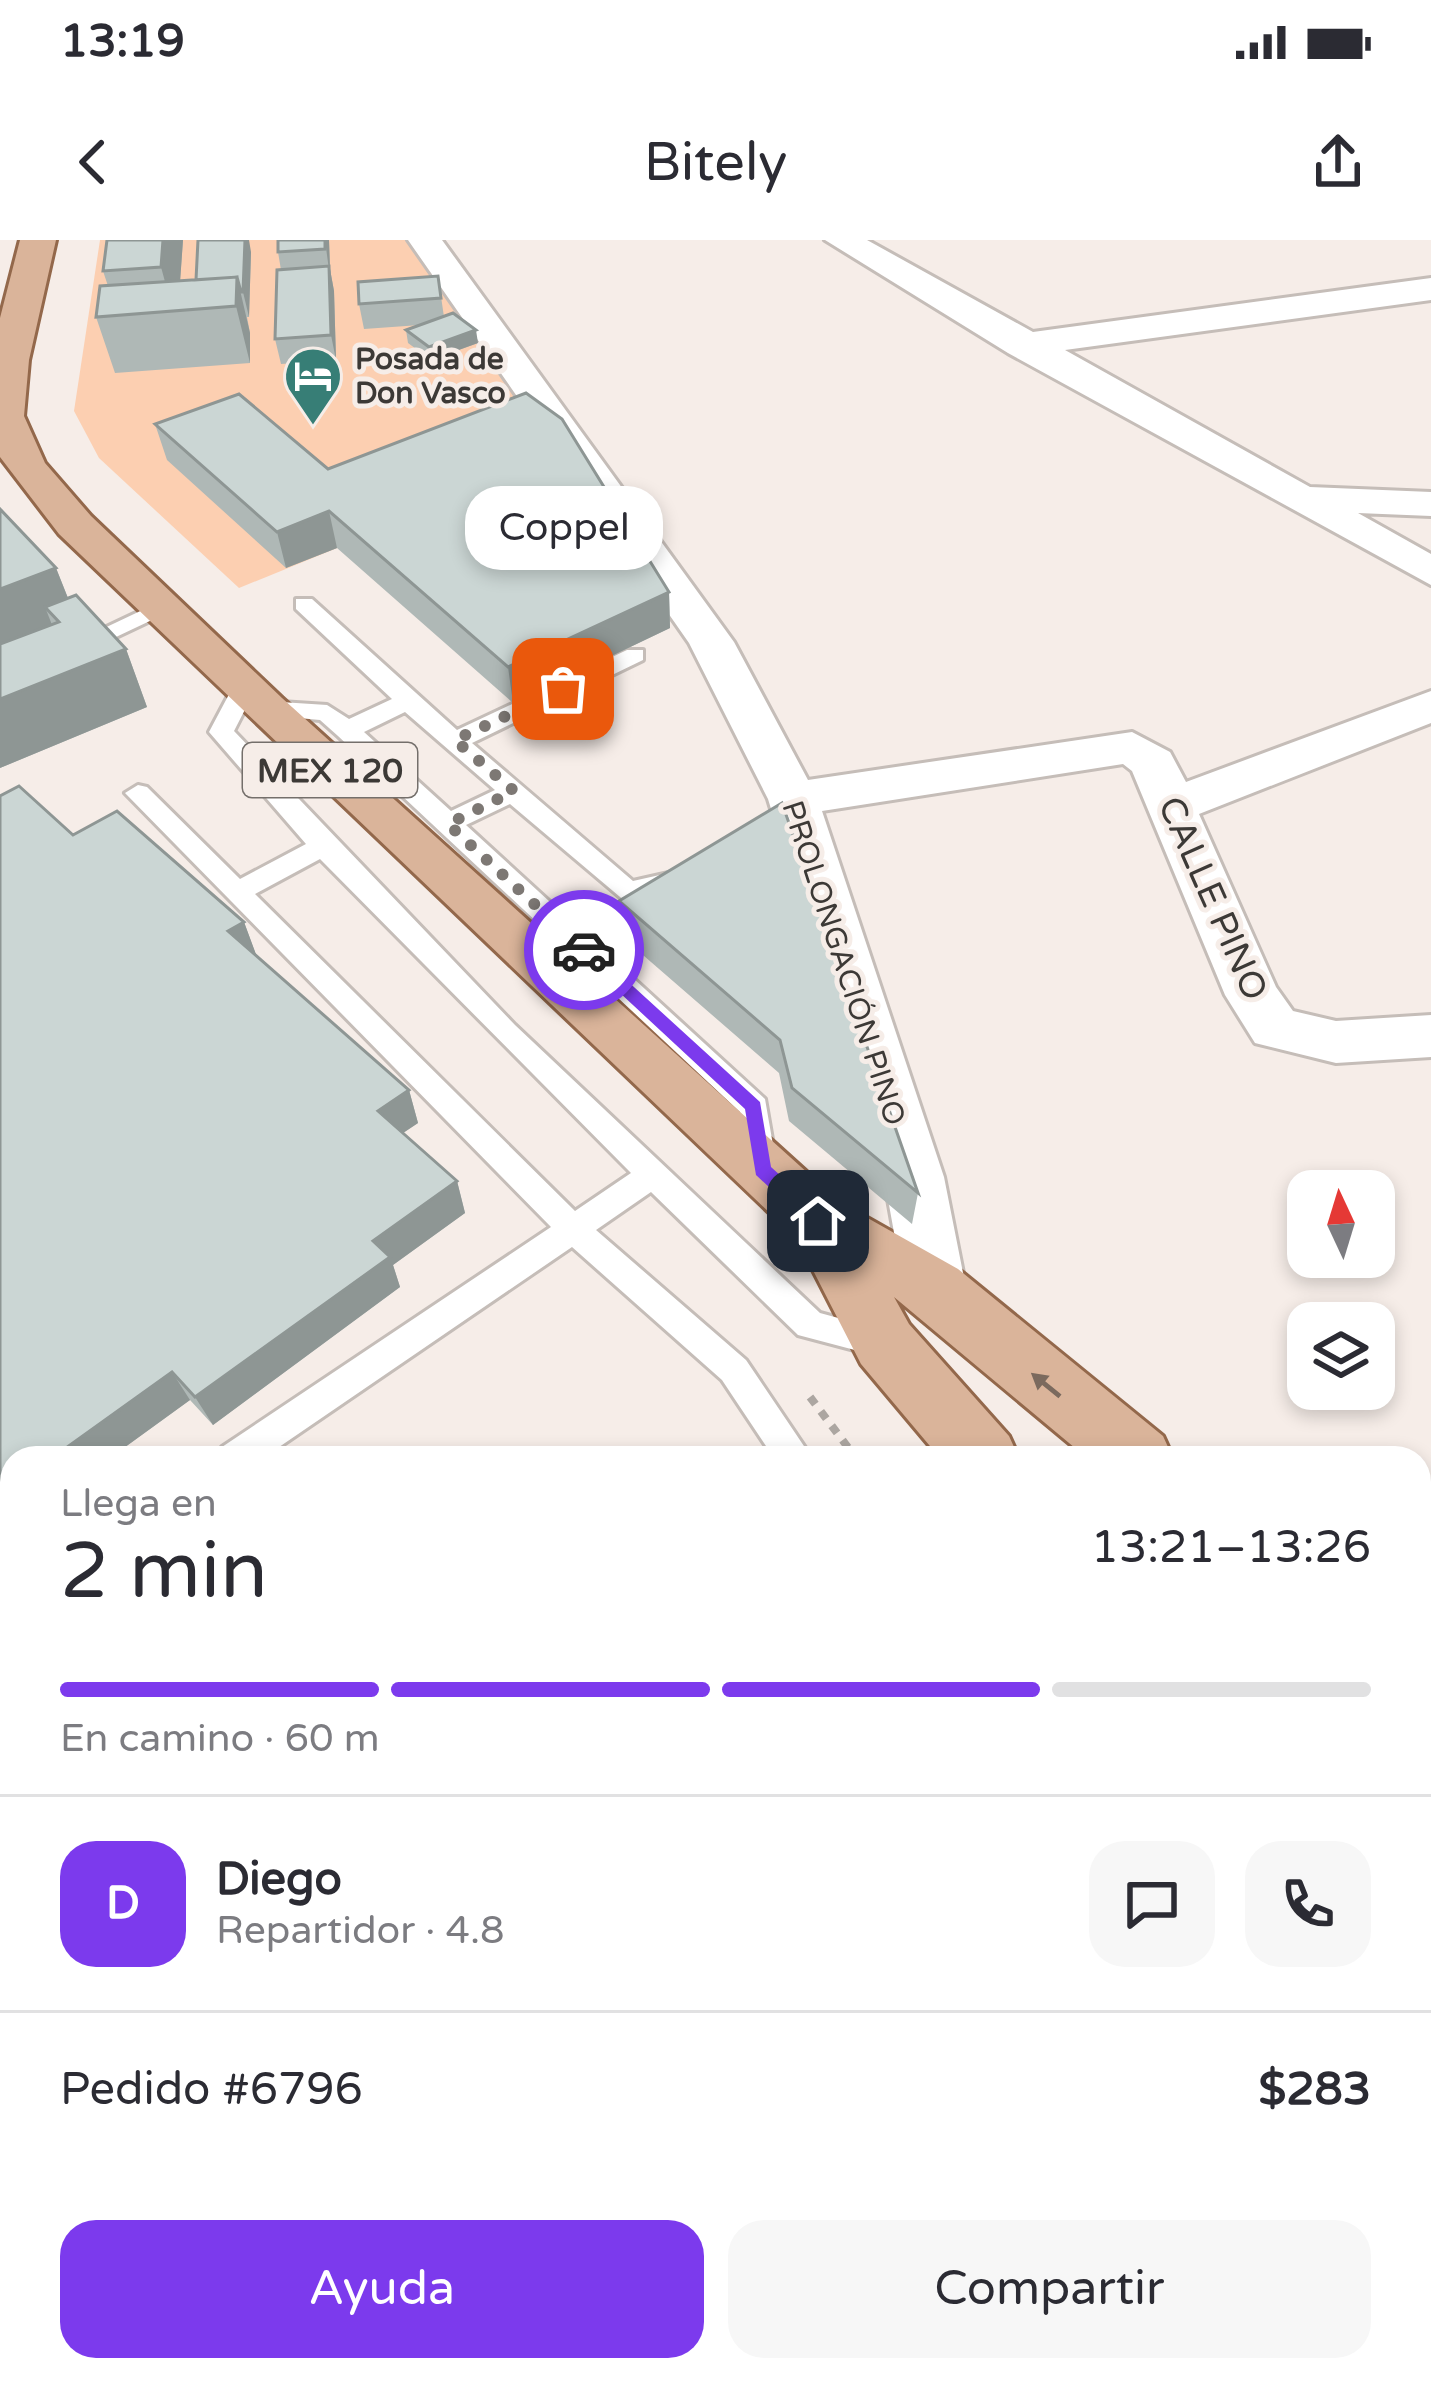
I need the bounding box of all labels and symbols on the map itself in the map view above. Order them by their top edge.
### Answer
place label: Posada de Don Vasco [355,341,506,412]
hotel icon: Posada de Don Vasco [282,345,344,427]
callout: Coppel [464,485,662,569]
pin [512,638,614,740]
road number: MEX 120 [243,743,417,797]
street label: CALLE PINO [1149,790,1277,1007]
street label: PROLONGACIÓN PINO [774,796,914,1130]
courier [524,890,644,1010]
pin [767,1170,869,1272]
north arrow [1287,1170,1395,1278]
one-way arrow [1031,1373,1062,1398]

